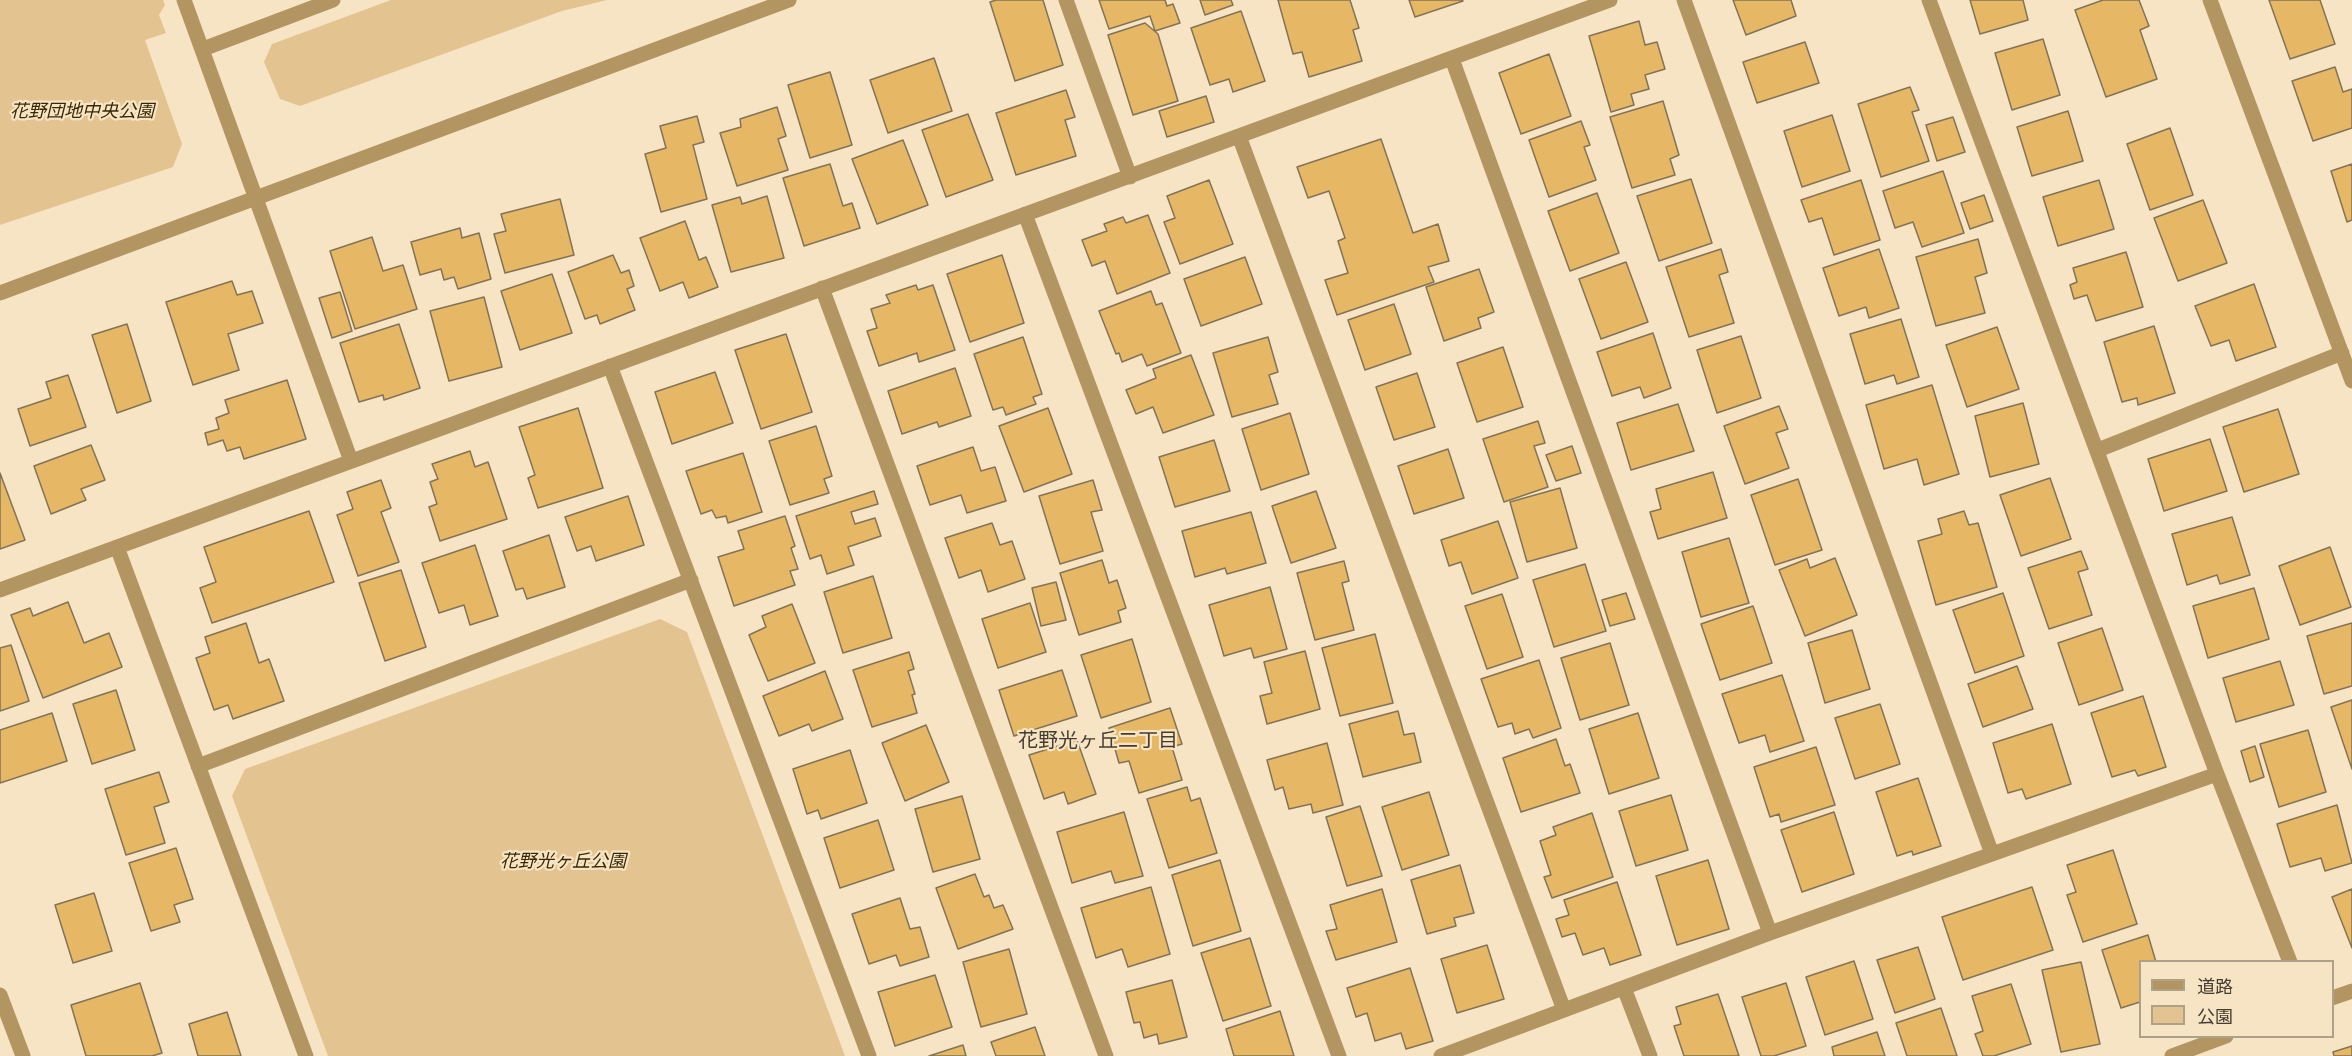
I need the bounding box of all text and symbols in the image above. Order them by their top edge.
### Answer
park label: 花野団地中央公園 [10,100,154,122]
district label: 花野光ヶ丘二丁目 [1018,729,1178,753]
park label: 花野光ヶ丘公園 [500,850,626,872]
legend [2139,960,2334,1038]
text: 道路 [2197,974,2233,998]
text: 公園 [2197,1004,2233,1028]

